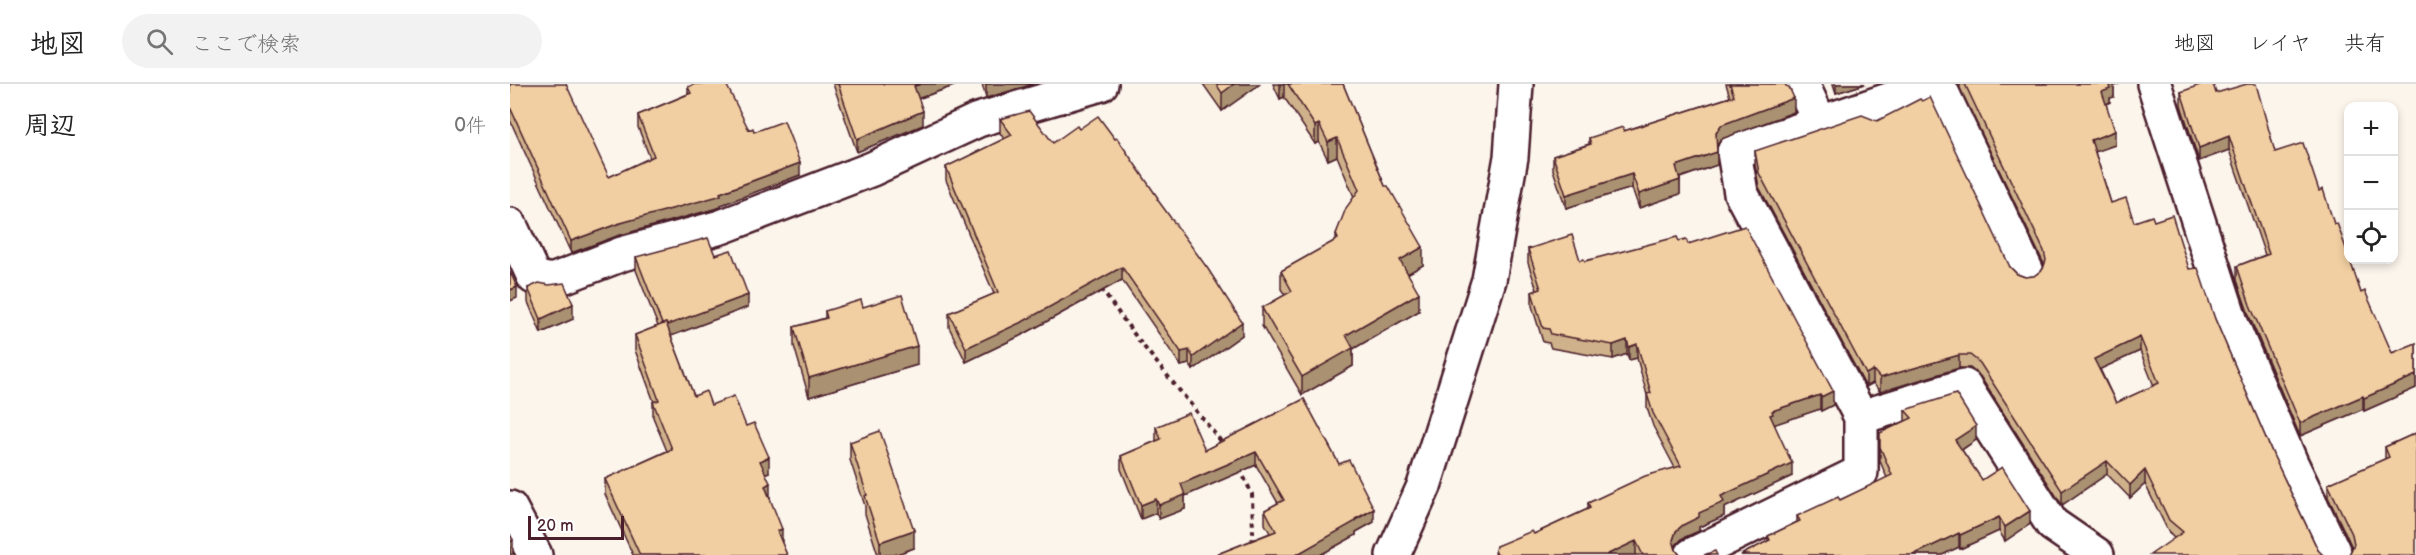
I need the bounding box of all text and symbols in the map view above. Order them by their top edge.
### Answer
search box [122,14,542,68]
icon: search [143,25,176,58]
text: 地図 [30,28,86,61]
text: ここで検索 [191,31,301,58]
text: 地図 [2174,31,2216,56]
text: レイヤ [2249,31,2311,56]
text: 共有 [2344,31,2386,56]
map controls [2344,102,2398,264]
button: + [2344,102,2398,156]
text: 周辺 [24,111,76,142]
text: 0件 [454,114,486,138]
button: − [2344,156,2398,210]
button: locate [2344,210,2398,264]
scale bar [528,513,624,540]
text: 20 m [537,517,573,536]

